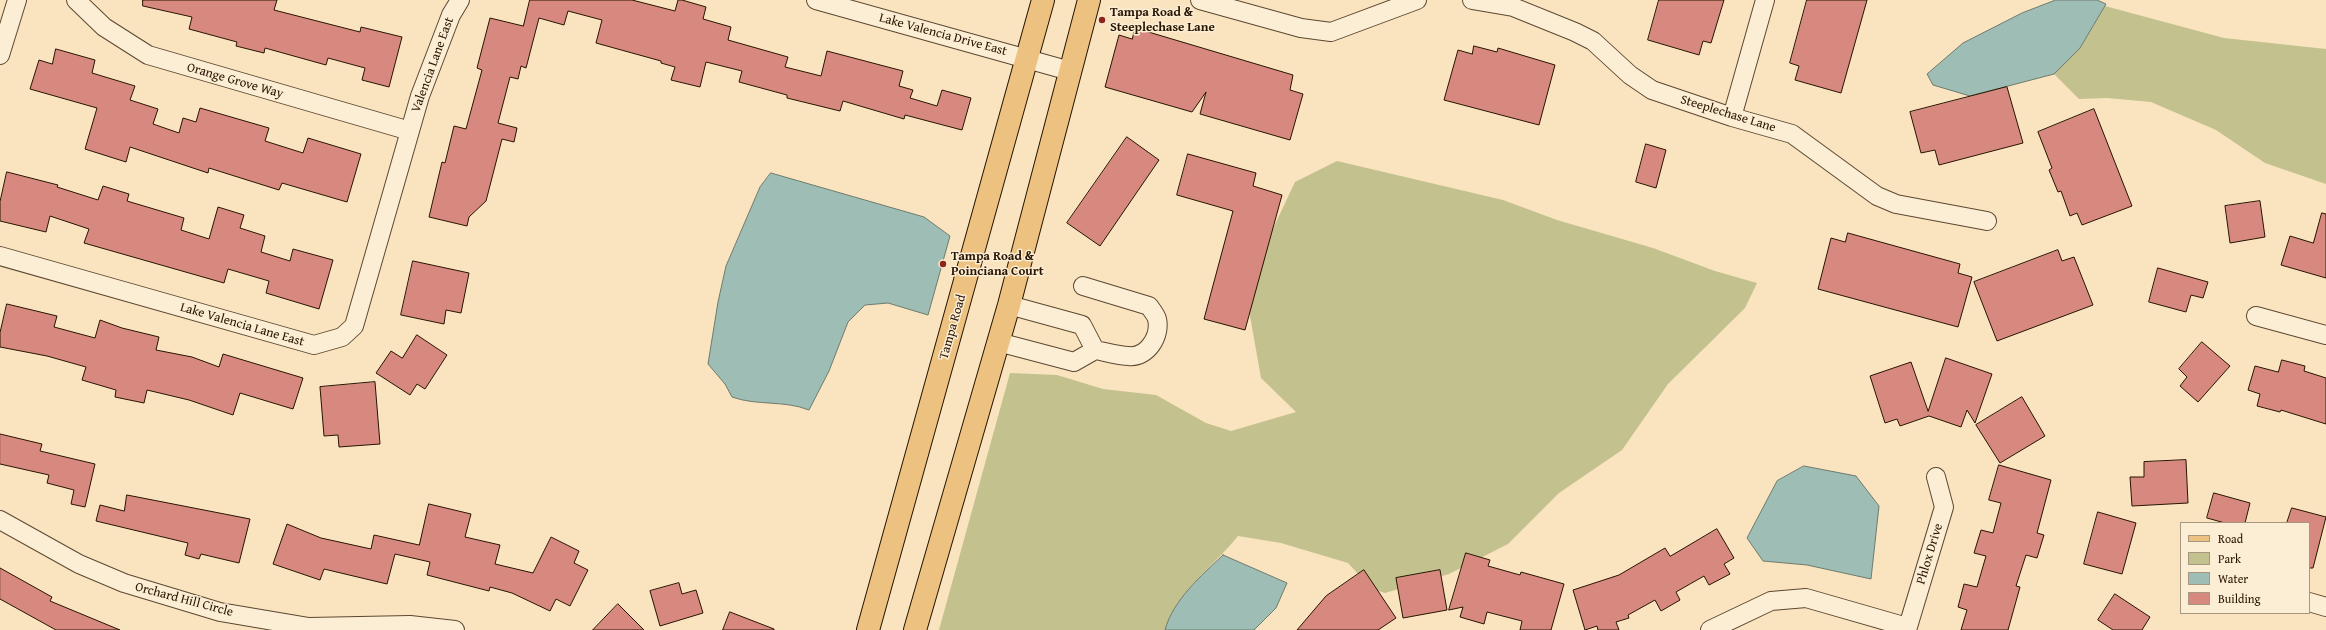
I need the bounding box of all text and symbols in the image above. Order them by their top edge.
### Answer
place label: Tampa Road & Steeplechase Lane [1110,5,1215,36]
street label: Lake Valencia Drive East [877,10,1009,60]
street label: Valencia Lane East [408,15,458,115]
marker: Tampa Road & Steeplechase Lane [1097,15,1107,25]
street label: Orange Grove Way [185,60,285,102]
street label: Steeplechase Lane [1678,92,1778,136]
place label: Tampa Road & Poinciana Court [951,249,1044,280]
marker: Tampa Road & Poinciana Court [938,259,948,269]
street label: Tampa Road [936,293,970,361]
street label: Lake Valencia Lane East [178,300,306,350]
street label: Phlox Drive [1913,522,1947,586]
legend [2180,522,2310,614]
text: Road [2218,530,2243,547]
text: Park [2218,550,2241,567]
text: Water [2218,570,2248,587]
street label: Orchard Hill Circle [133,579,235,621]
text: Building [2218,590,2261,607]

